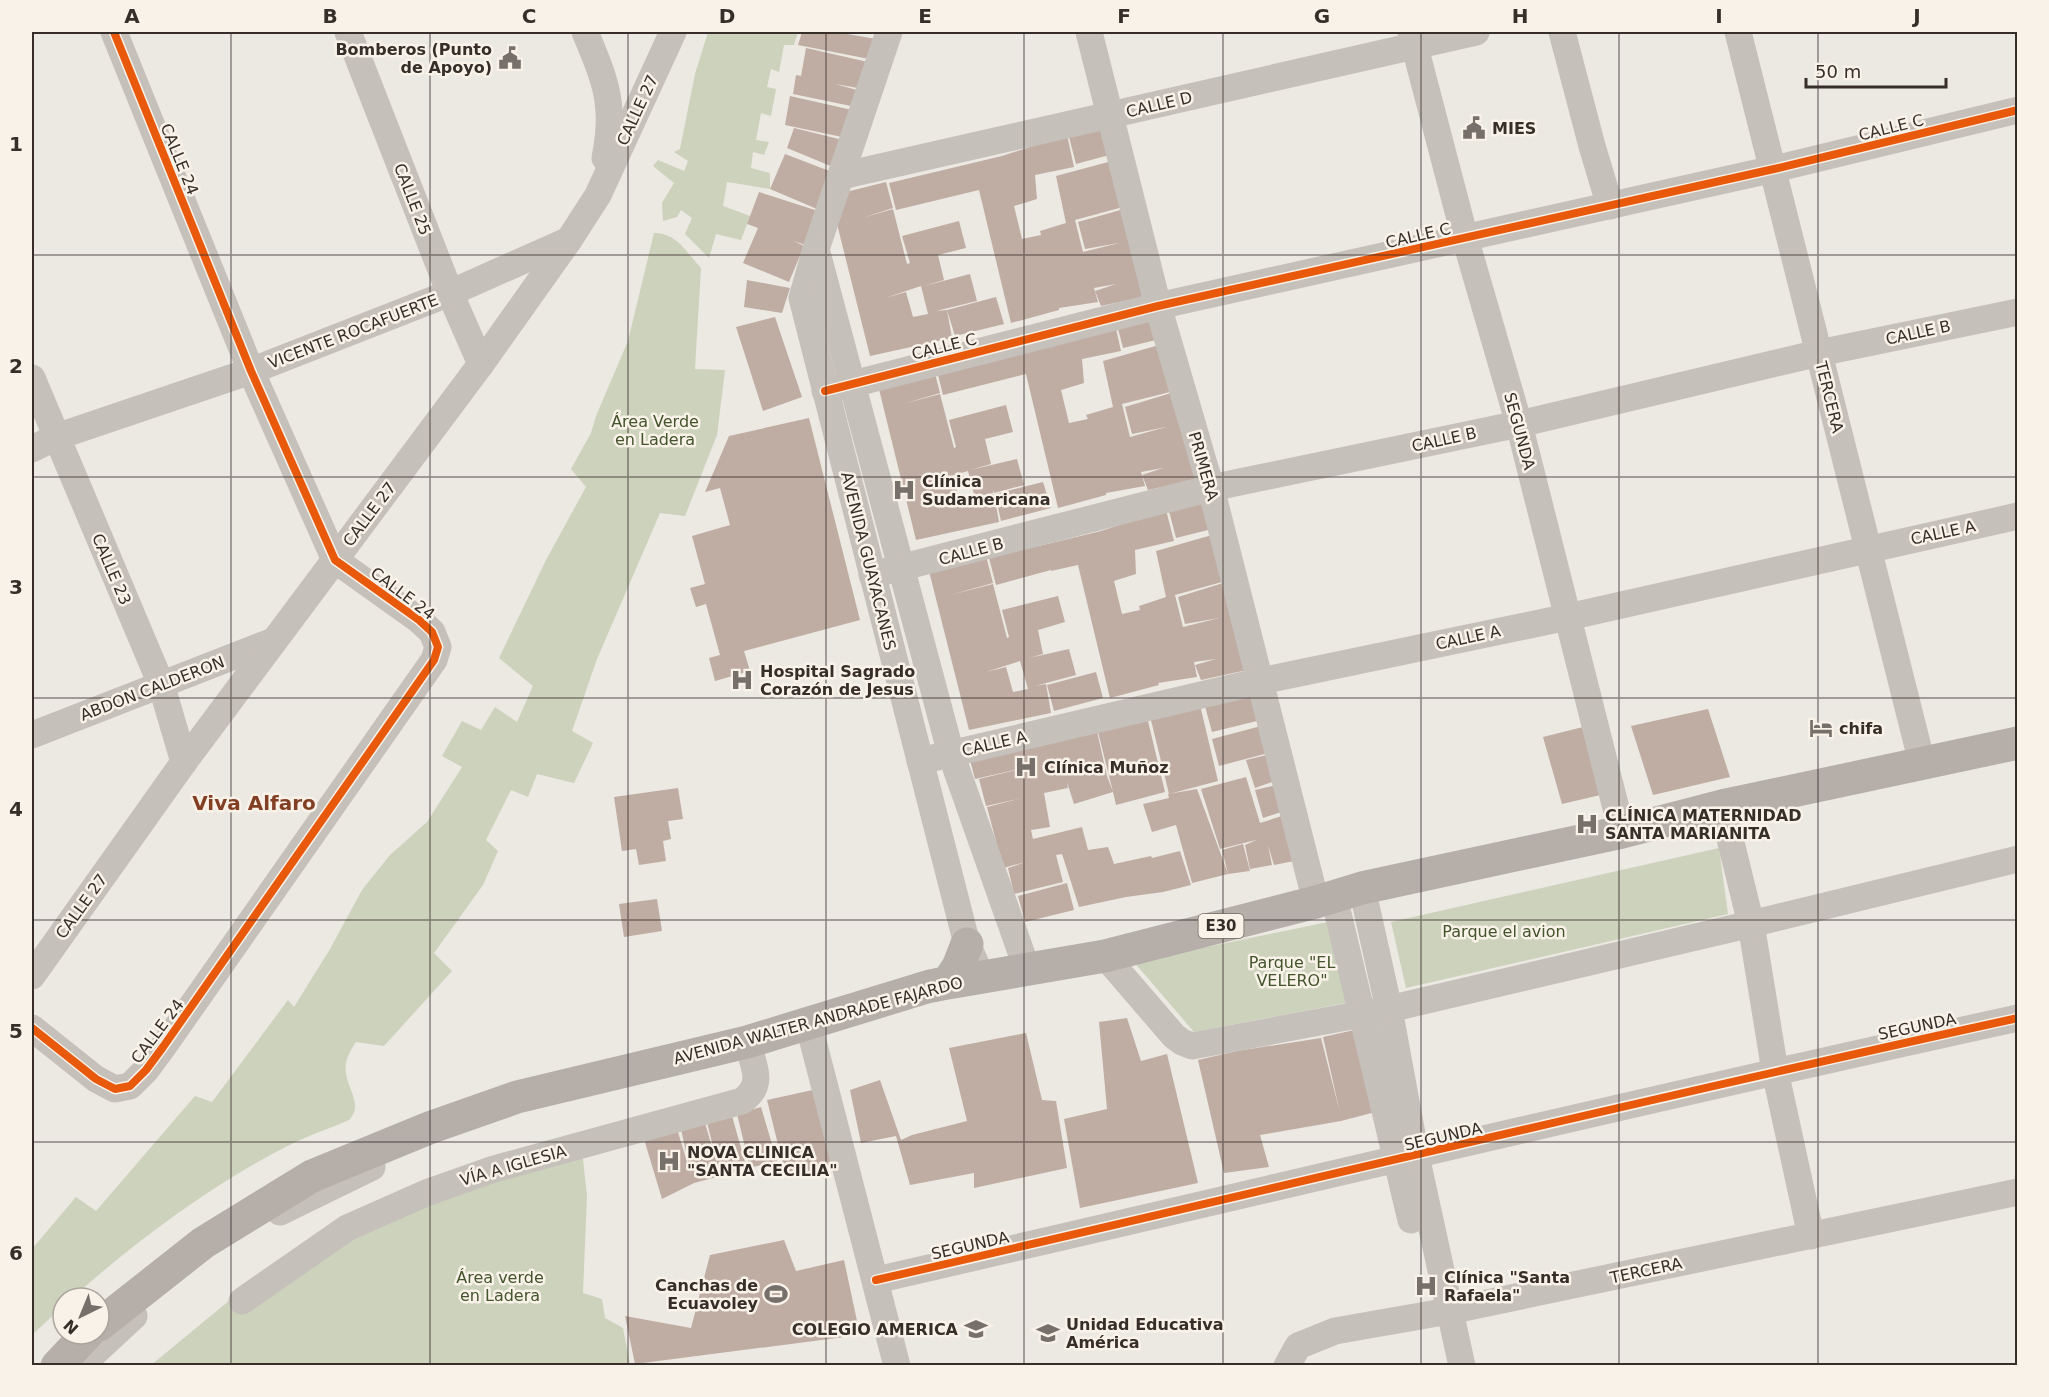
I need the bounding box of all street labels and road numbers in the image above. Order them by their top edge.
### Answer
street label: CALLE 27 [613,72,662,148]
street label: CALLE D [1124,88,1194,121]
street label: CALLE C [1857,110,1926,145]
street label: CALLE 24 [157,121,202,198]
street label: CALLE 25 [390,161,435,238]
street label: CALLE C [1384,219,1453,252]
street label: VICENTE ROCAFUERTE [265,290,441,373]
street label: CALLE B [1884,316,1952,349]
street label: CALLE C [910,329,979,364]
street label: TERCERA [1811,358,1848,435]
street label: SEGUNDA [1500,390,1539,472]
street label: CALLE B [1410,423,1478,456]
street label: PRIMERA [1185,429,1222,503]
street label: AVENIDA GUAYACANES [837,470,900,652]
street label: CALLE 27 [339,478,400,550]
street label: CALLE A [1909,516,1977,549]
street label: CALLE 23 [88,531,135,608]
street label: CALLE B [937,534,1006,569]
street label: CALLE 24 [367,563,439,624]
street label: CALLE A [1434,621,1502,654]
street label: ABDON CALDERON [77,652,227,725]
street label: CALLE A [960,727,1028,760]
street label: CALLE 27 [52,870,111,942]
road number: E30 [1198,914,1244,938]
street label: AVENIDA WALTER ANDRADE FAJARDO [671,973,965,1068]
street label: CALLE 24 [127,995,188,1067]
street label: SEGUNDA [1876,1009,1958,1044]
street label: SEGUNDA [1402,1118,1484,1155]
street label: VÍA A IGLESIA [458,1141,569,1190]
street label: SEGUNDA [929,1227,1011,1264]
street label: TERCERA [1607,1254,1684,1288]

